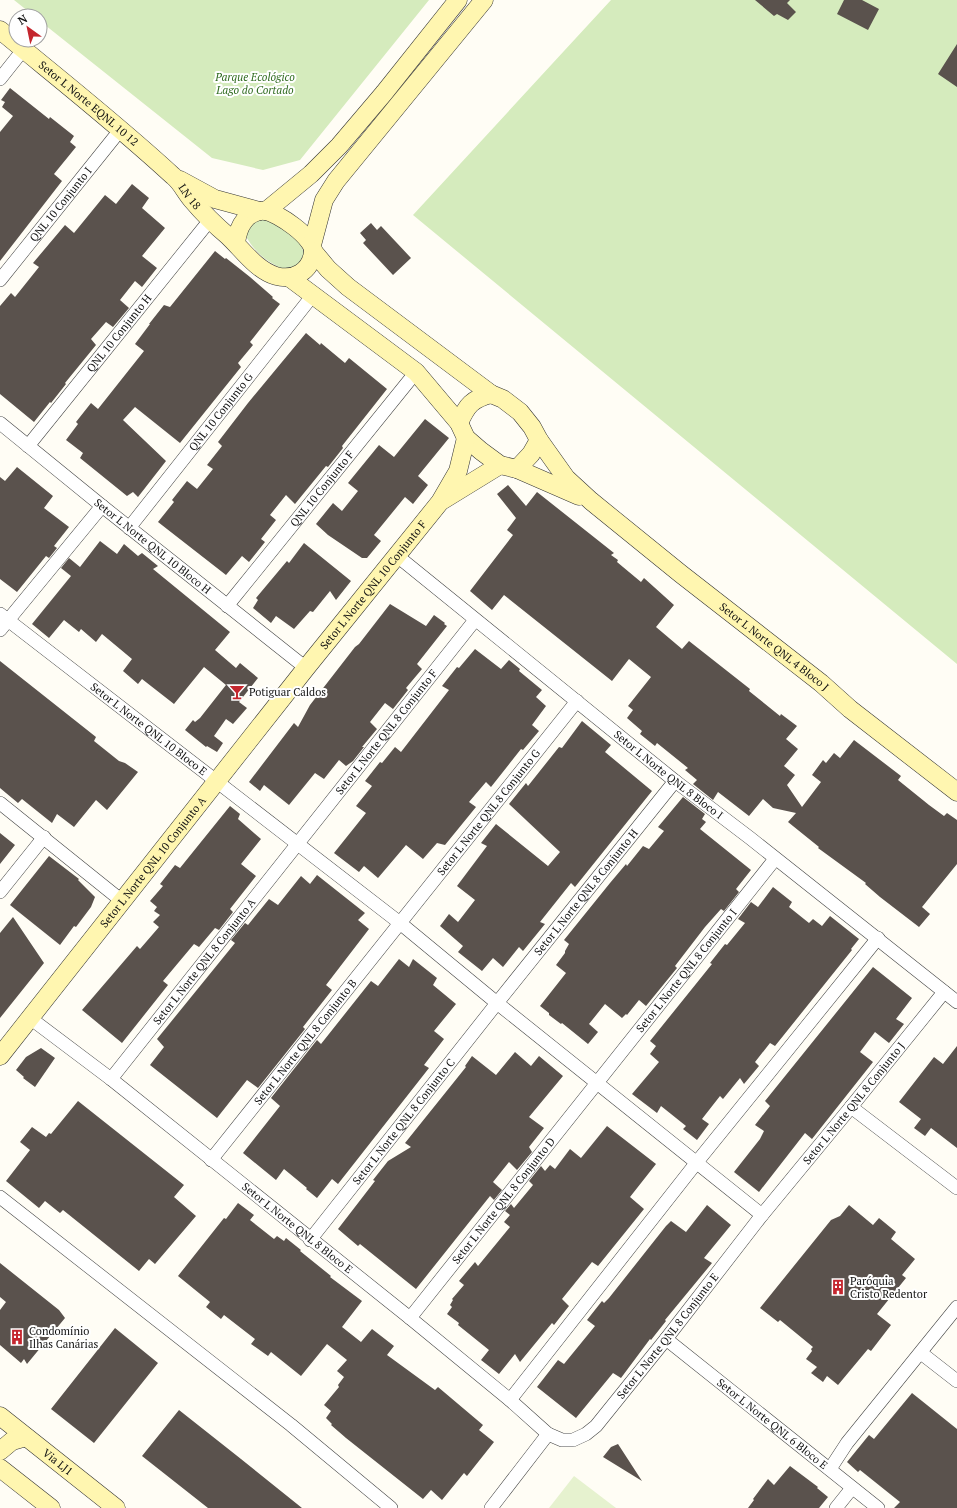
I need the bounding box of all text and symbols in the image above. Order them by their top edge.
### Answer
north arrow [8,8,48,48]
text: N [15,11,30,28]
street label: Setor L Norte EQNL 10 12 [36,58,141,149]
park label: Parque Ecológico Lago do Cortado [214,70,295,97]
street label: QNL 10 Conjunto I [27,164,95,244]
street label: LN 18 [176,181,204,212]
street label: QNL 10 Conjunto H [83,291,154,375]
street label: QNL 10 Conjunto G [186,370,256,454]
street label: QNL 10 Conjunto F [287,448,357,529]
street label: Setor L Norte QNL 10 Bloco H [91,495,214,597]
street label: Setor L Norte QNL 10 Conjunto F [317,518,429,652]
street label: Setor L Norte QNL 4 Bloco J [717,600,832,694]
street label: Setor L Norte QNL 8 Conjunto F [332,666,440,797]
street label: Setor L Norte QNL 10 Bloco E [88,679,210,778]
bar icon: Potiguar Caldos [228,683,246,701]
place label: Potiguar Caldos [249,685,326,699]
street label: Setor L Norte QNL 8 Bloco I [611,727,726,822]
street label: Setor L Norte QNL 8 Conjunto G [434,746,543,878]
street label: Setor L Norte QNL 10 Conjunto A [97,793,209,930]
street label: Setor L Norte QNL 8 Conjunto H [531,826,641,958]
street label: Setor L Norte QNL 8 Conjunto A [150,895,259,1027]
street label: Setor L Norte QNL 8 Conjunto I [633,906,740,1035]
street label: Setor L Norte QNL 8 Conjunto B [251,976,360,1108]
street label: Setor L Norte QNL 8 Conjunto J [800,1039,908,1167]
street label: Setor L Norte QNL 8 Conjunto C [349,1055,458,1187]
street label: Setor L Norte QNL 8 Conjunto D [449,1134,558,1267]
street label: Setor L Norte QNL 8 Bloco E [239,1179,356,1276]
street label: Setor L Norte QNL 8 Conjunto E [614,1270,722,1402]
place label: Paróquia Cristo Redentor [850,1274,928,1301]
building icon: Paróquia Cristo Redentor [829,1278,847,1296]
place label: Condomínio Ilhas Canárias [29,1324,98,1351]
building icon: Condomínio Ilhas Canárias [8,1328,26,1346]
street label: Setor L Norte QNL 6 Bloco E [714,1375,831,1472]
street label: Via LJ1 [40,1446,76,1478]

